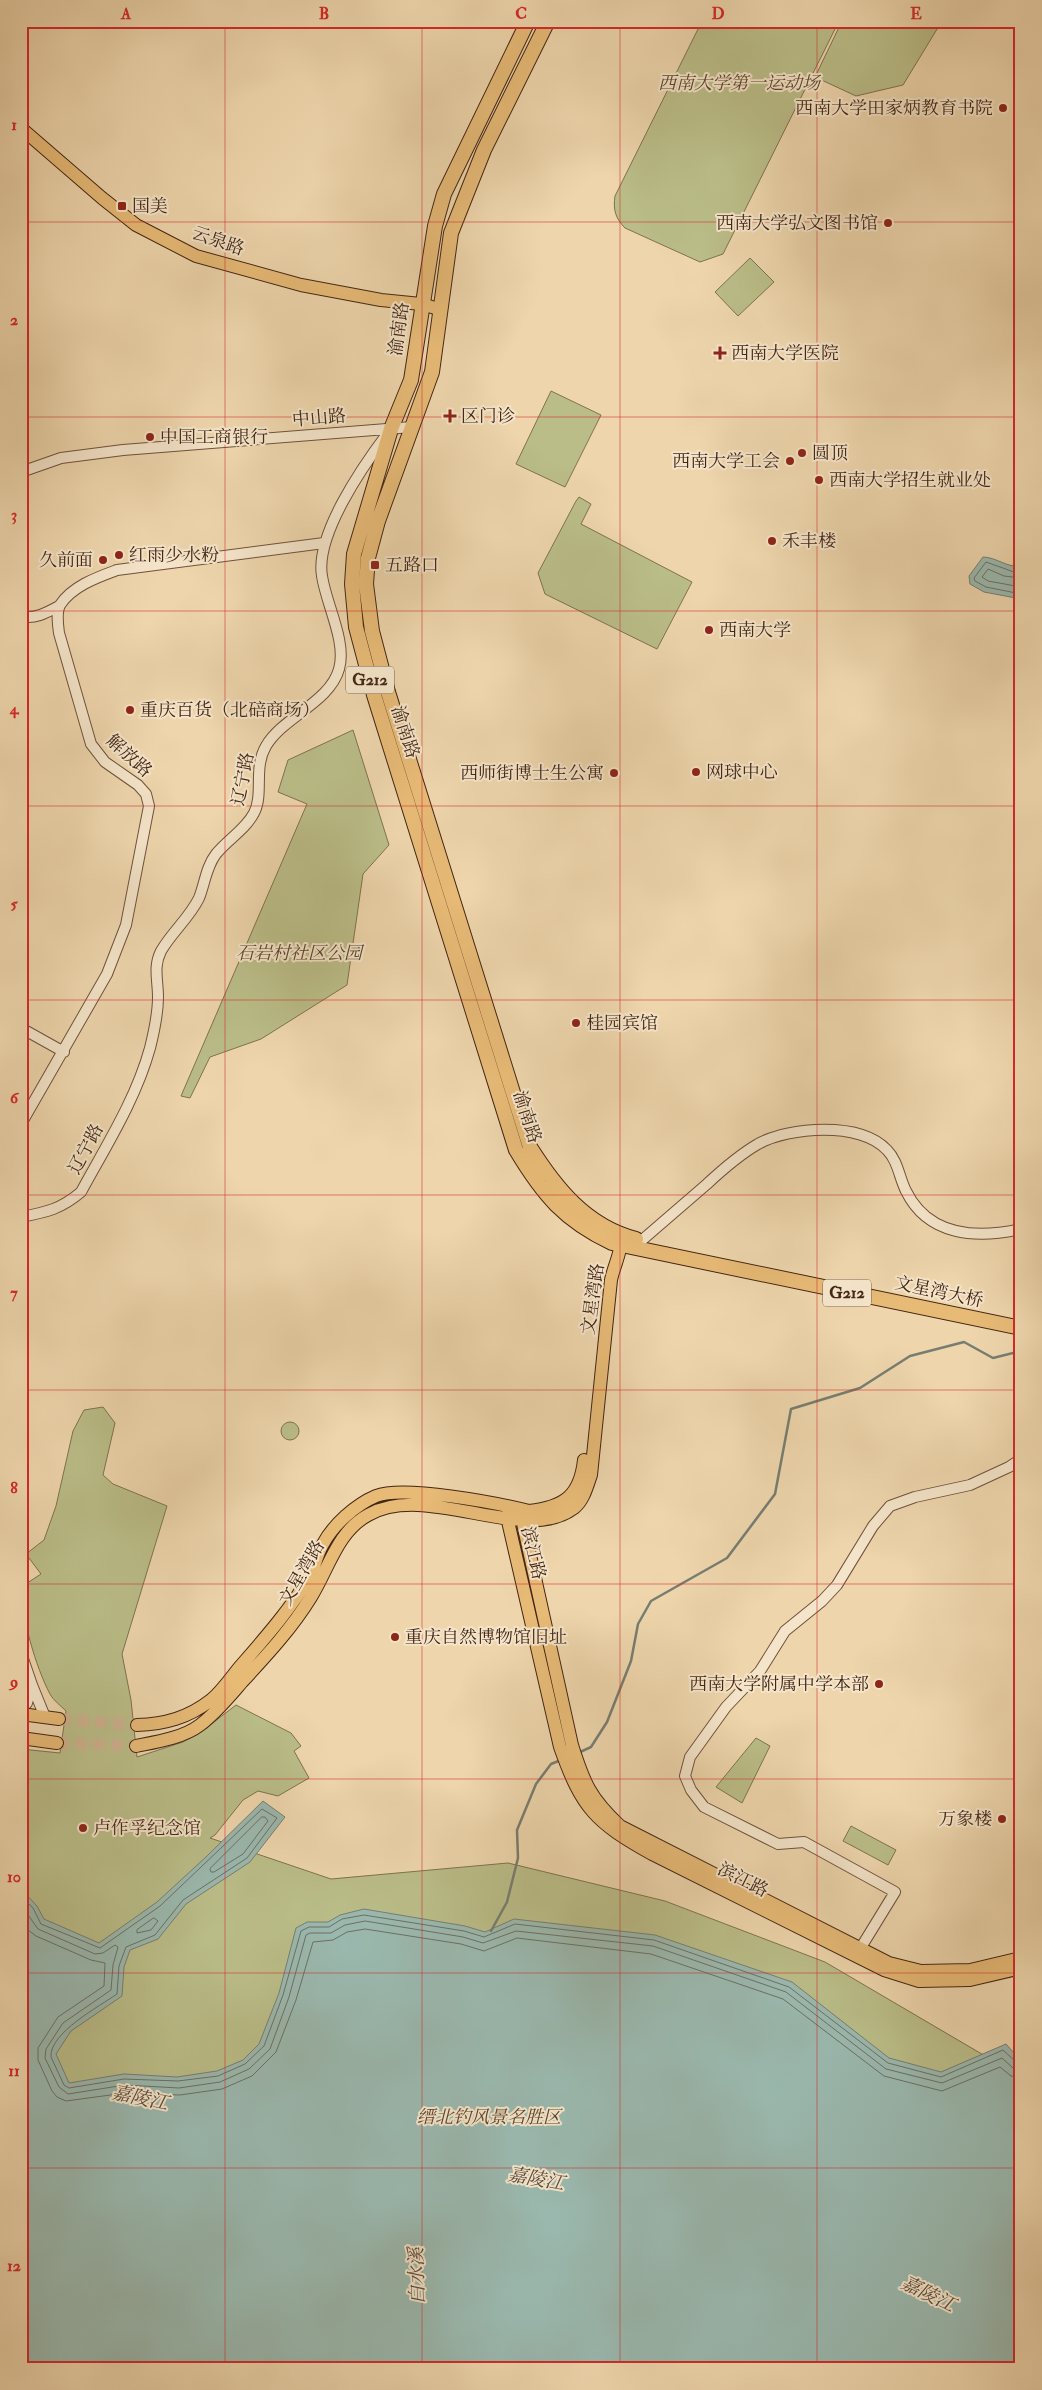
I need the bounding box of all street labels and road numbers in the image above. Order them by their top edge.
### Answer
street label: 云泉路 [189,221,247,261]
street label: 渝南路 [384,301,414,357]
street label: 中山路 [291,404,347,432]
road number: G212 [346,666,394,694]
street label: 渝南路 [386,703,424,761]
street label: 解放路 [101,729,157,783]
street label: 辽宁路 [227,750,259,808]
street label: 渝南路 [508,1088,546,1146]
street label: 辽宁路 [63,1120,109,1178]
street label: 文星湾路 [577,1262,609,1336]
street label: 文星湾大桥 [893,1271,985,1313]
road number: G212 [823,1280,871,1306]
street label: 滨江路 [516,1524,550,1582]
street label: 文星湾路 [274,1536,330,1610]
street label: 滨江路 [714,1857,772,1903]

